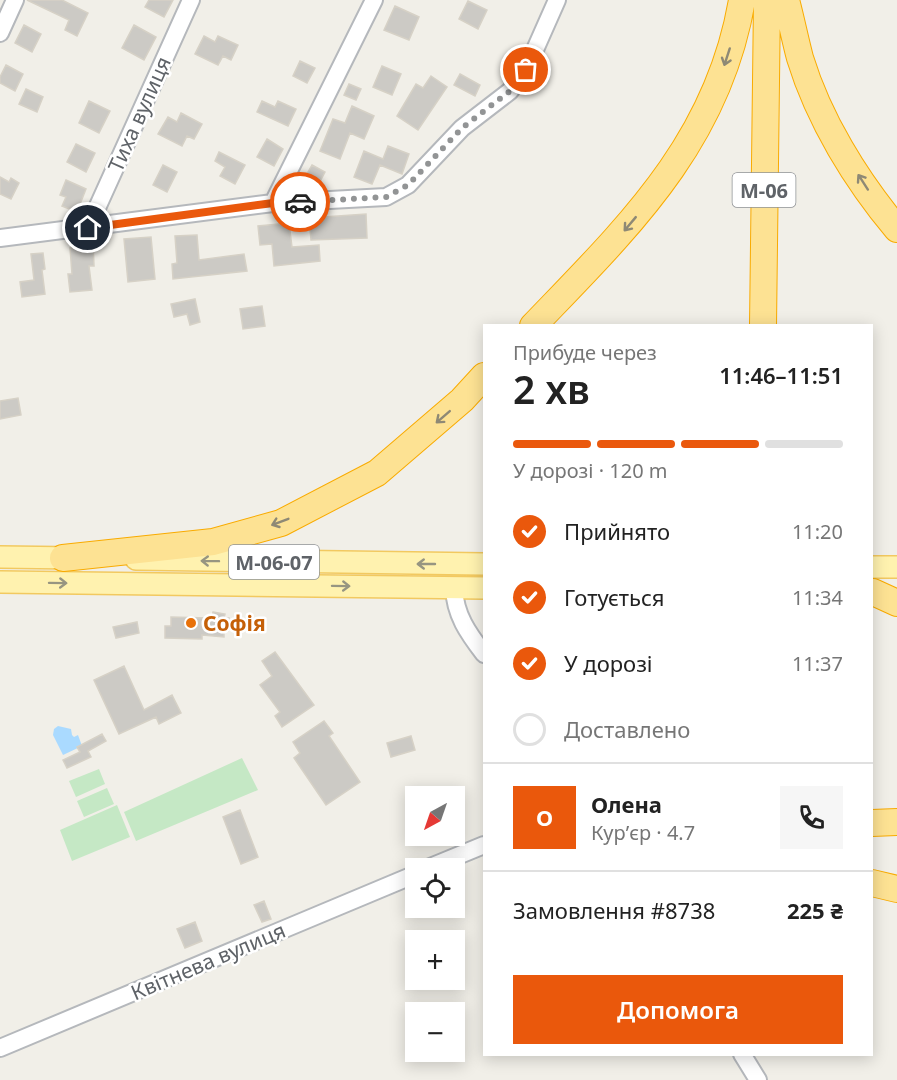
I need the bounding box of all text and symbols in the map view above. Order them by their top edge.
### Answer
pin [500,44,551,95]
one-way arrow [721,47,732,66]
street label: Тиха вулиця [101,52,177,176]
icon: bag [509,53,542,86]
courier [270,172,330,232]
road number: М-06 [732,173,795,207]
one-way arrow [856,174,868,191]
icon: car [284,186,317,219]
pin [62,202,113,253]
icon: home [71,211,104,244]
one-way arrow [623,216,637,231]
text: Прибуде через [513,339,657,366]
text: 11:46–11:51 [719,360,843,390]
text: 2 хв [513,362,590,415]
one-way arrow [435,410,450,424]
text: У дорозі · 120 m [513,457,667,484]
icon: check [513,515,546,548]
text: Прийнято [564,516,670,546]
one-way arrow [271,518,290,529]
text: 11:20 [792,518,843,545]
road number: М-06-07 [229,545,319,579]
one-way arrow [201,555,221,567]
one-way arrow [417,558,437,570]
one-way arrow [48,577,68,589]
one-way arrow [331,580,351,592]
icon: check [513,581,546,614]
text: Готується [564,582,664,612]
text: 11:34 [792,584,843,611]
place label: Софія [203,609,266,637]
marker: Софія [184,616,198,630]
icon: check [513,647,546,680]
text: У дорозі [564,648,653,678]
text: 11:37 [792,650,843,677]
text: Доставлено [564,714,690,744]
north arrow [405,786,465,846]
map controls [405,786,465,1062]
button: phone [780,786,843,849]
text: Олена [591,789,662,819]
text: О [536,802,553,832]
text: Кур’єр · 4.7 [591,819,695,846]
button: locate [405,858,465,918]
text: Замовлення #8738 [513,895,715,925]
text: 225 ₴ [787,895,843,925]
street label: Квітнева вулиця [126,916,290,1006]
button: + [405,930,465,990]
button: Допомога [513,975,843,1044]
button: − [405,1002,465,1062]

